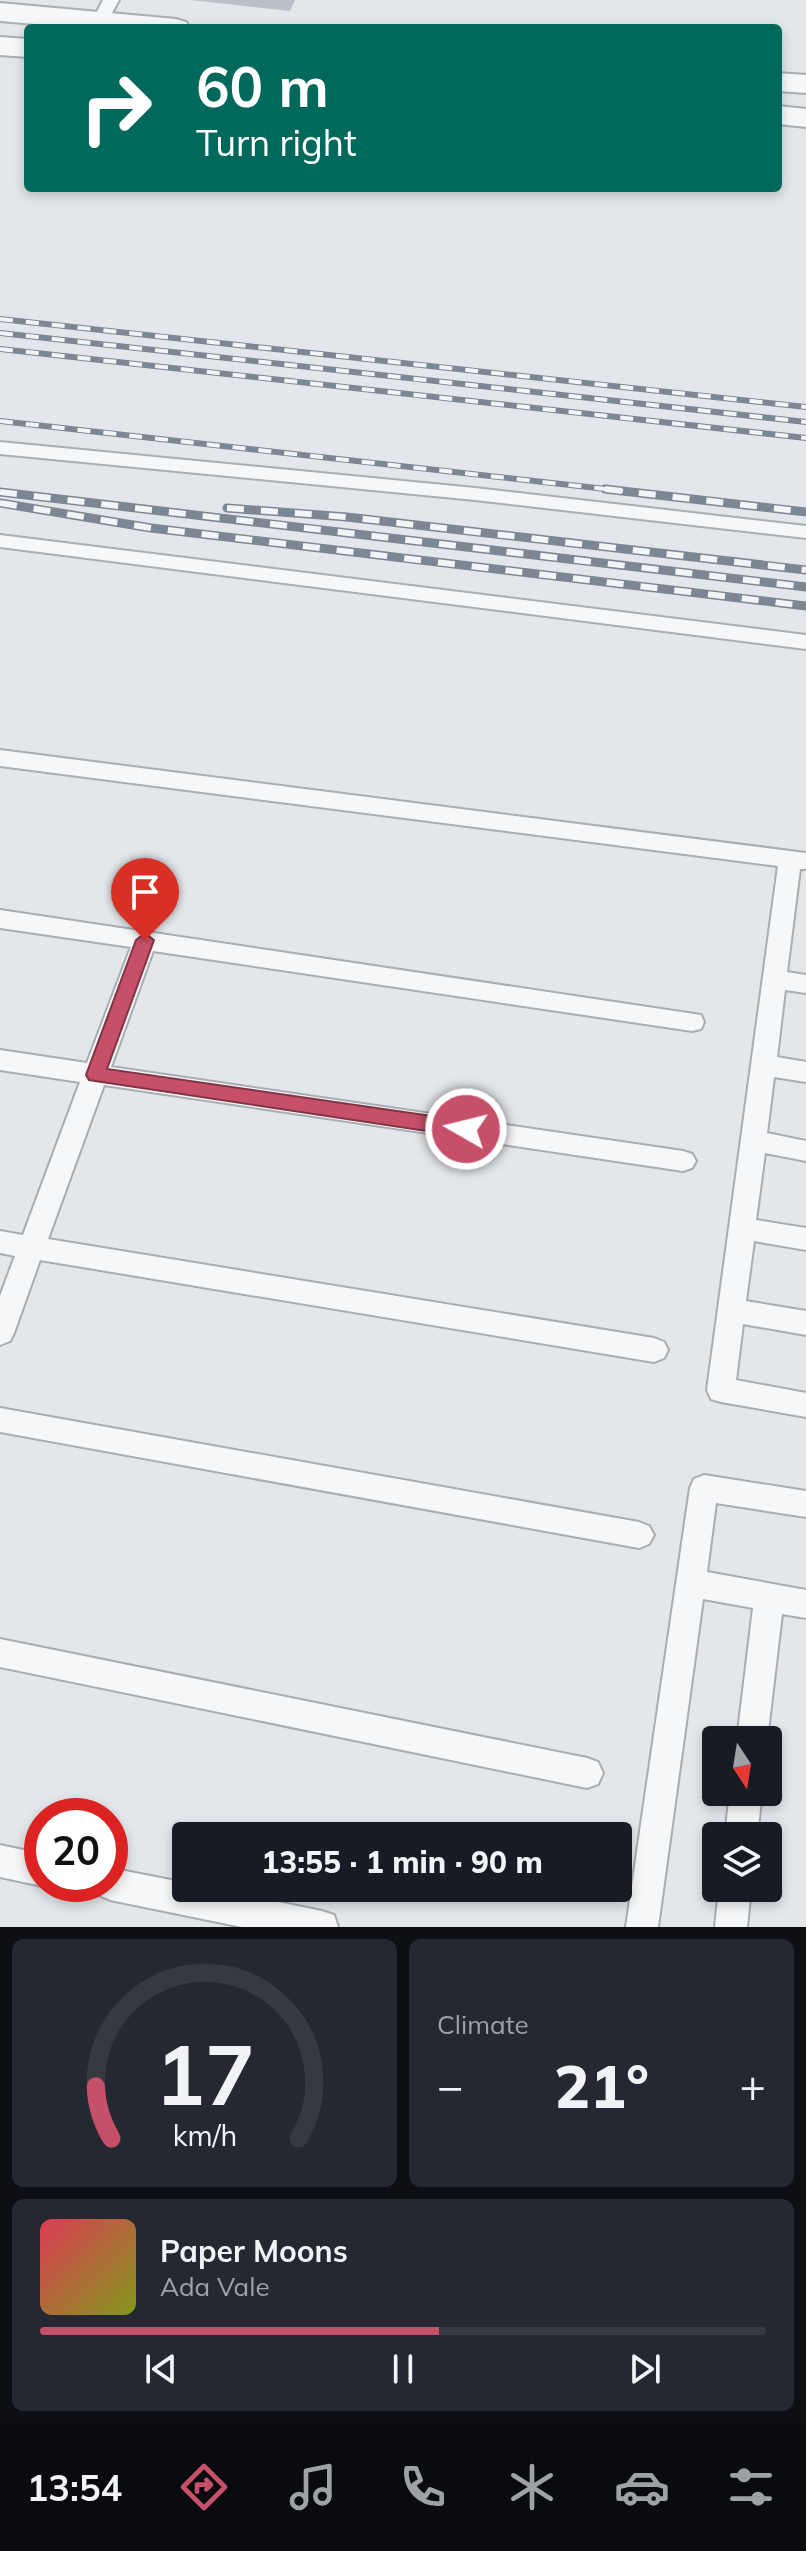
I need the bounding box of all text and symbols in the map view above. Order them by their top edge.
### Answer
text: 60 m [196,51,329,121]
icon: right [64,56,168,160]
text: Turn right [196,120,357,165]
pin [111,858,179,940]
icon: arrive [123,870,167,914]
position arrow [424,1087,508,1171]
north arrow [702,1726,782,1806]
map controls [702,1726,782,1902]
speed limit sign: 20 [24,1798,128,1902]
button: layers [702,1822,782,1902]
text: 13:55 · 1 min · 90 m [261,1843,543,1881]
text: Climate [437,2008,529,2041]
text: 17 [155,2021,254,2126]
text: 21° [554,2048,649,2123]
text: − [437,2058,463,2113]
text: + [740,2058,766,2113]
text: km/h [172,2117,237,2153]
text: Paper Moons [160,2232,348,2270]
text: Ada Vale [160,2270,270,2303]
icon: previous [139,2347,183,2391]
icon: pause [381,2347,425,2391]
icon: next [623,2347,667,2391]
icon: directions [176,2459,232,2515]
icon: music [285,2459,341,2515]
icon: phone [395,2459,451,2515]
icon: climate [504,2459,560,2515]
icon: car [614,2459,670,2515]
icon: filters [723,2459,779,2515]
text: 13:54 [27,2465,122,2510]

